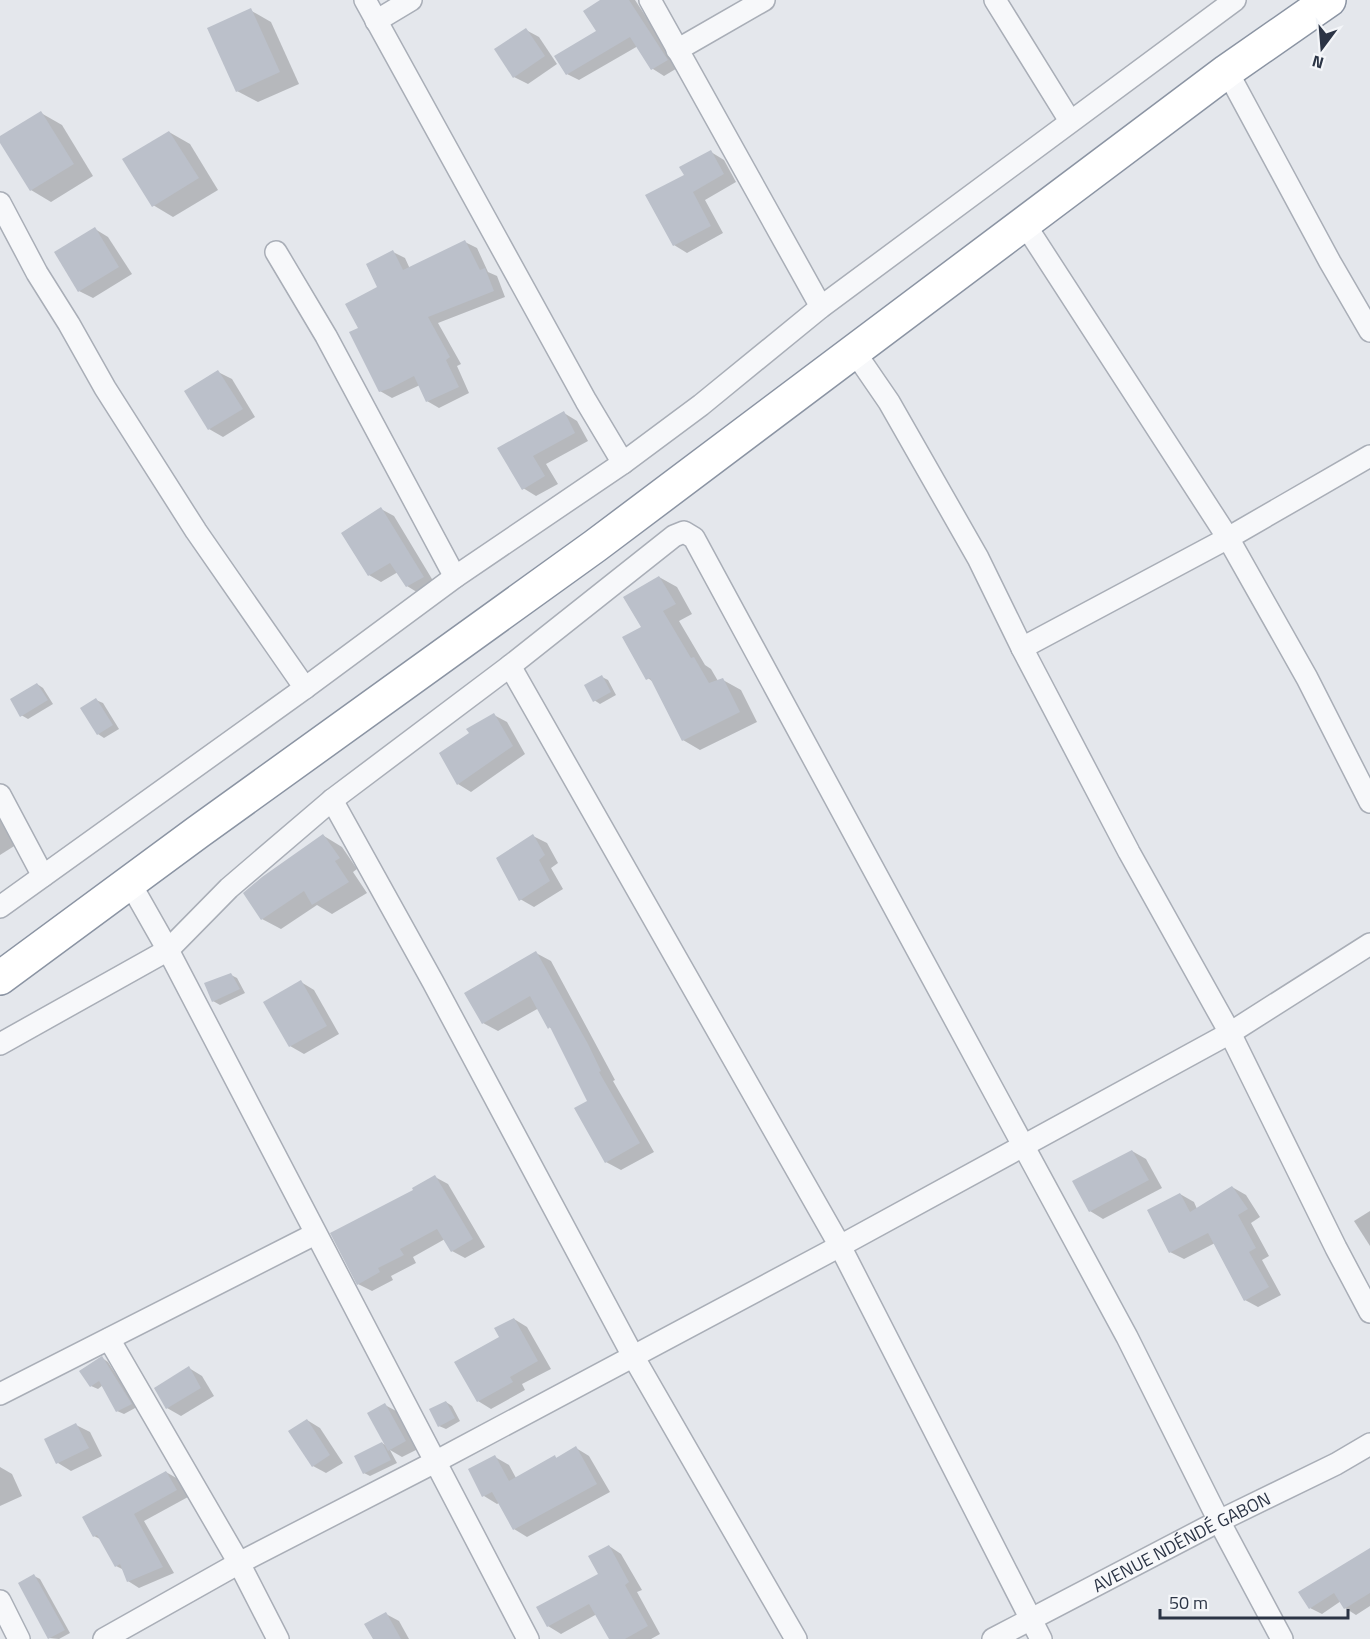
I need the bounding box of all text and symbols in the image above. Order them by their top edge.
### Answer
north arrow [1292,18,1352,78]
text: N [1309,49,1327,75]
street label: AVENUE NDÉNDÉ GABON [1087,1485,1275,1598]
scale bar [1160,1582,1348,1620]
text: 50 m [1169,1589,1208,1616]

